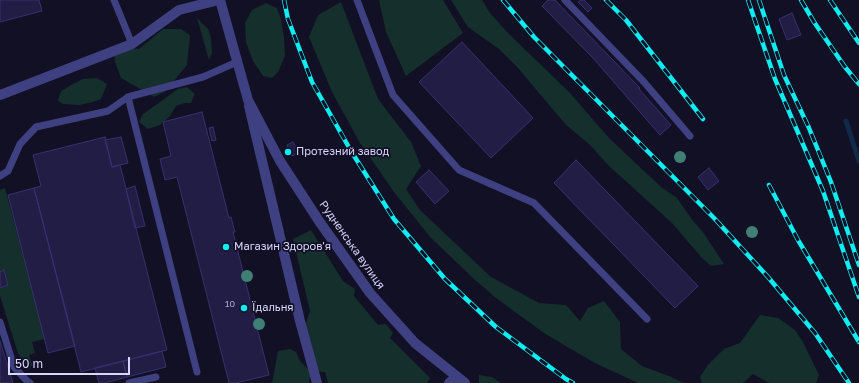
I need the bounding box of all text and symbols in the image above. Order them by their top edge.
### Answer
place label: Протезний завод [296,145,389,159]
marker: Протезний завод [283,147,293,157]
street label: Рудненська вулиця [316,198,388,292]
place label: Магазин Здоров'я [234,240,331,254]
marker: Магазин Здоров'я [221,242,231,252]
house number: 10 [225,299,235,309]
place label: Їдальня [252,301,294,315]
marker: Їдальня [239,303,249,313]
scale bar [10,349,132,375]
text: 50 m [15,356,43,371]

